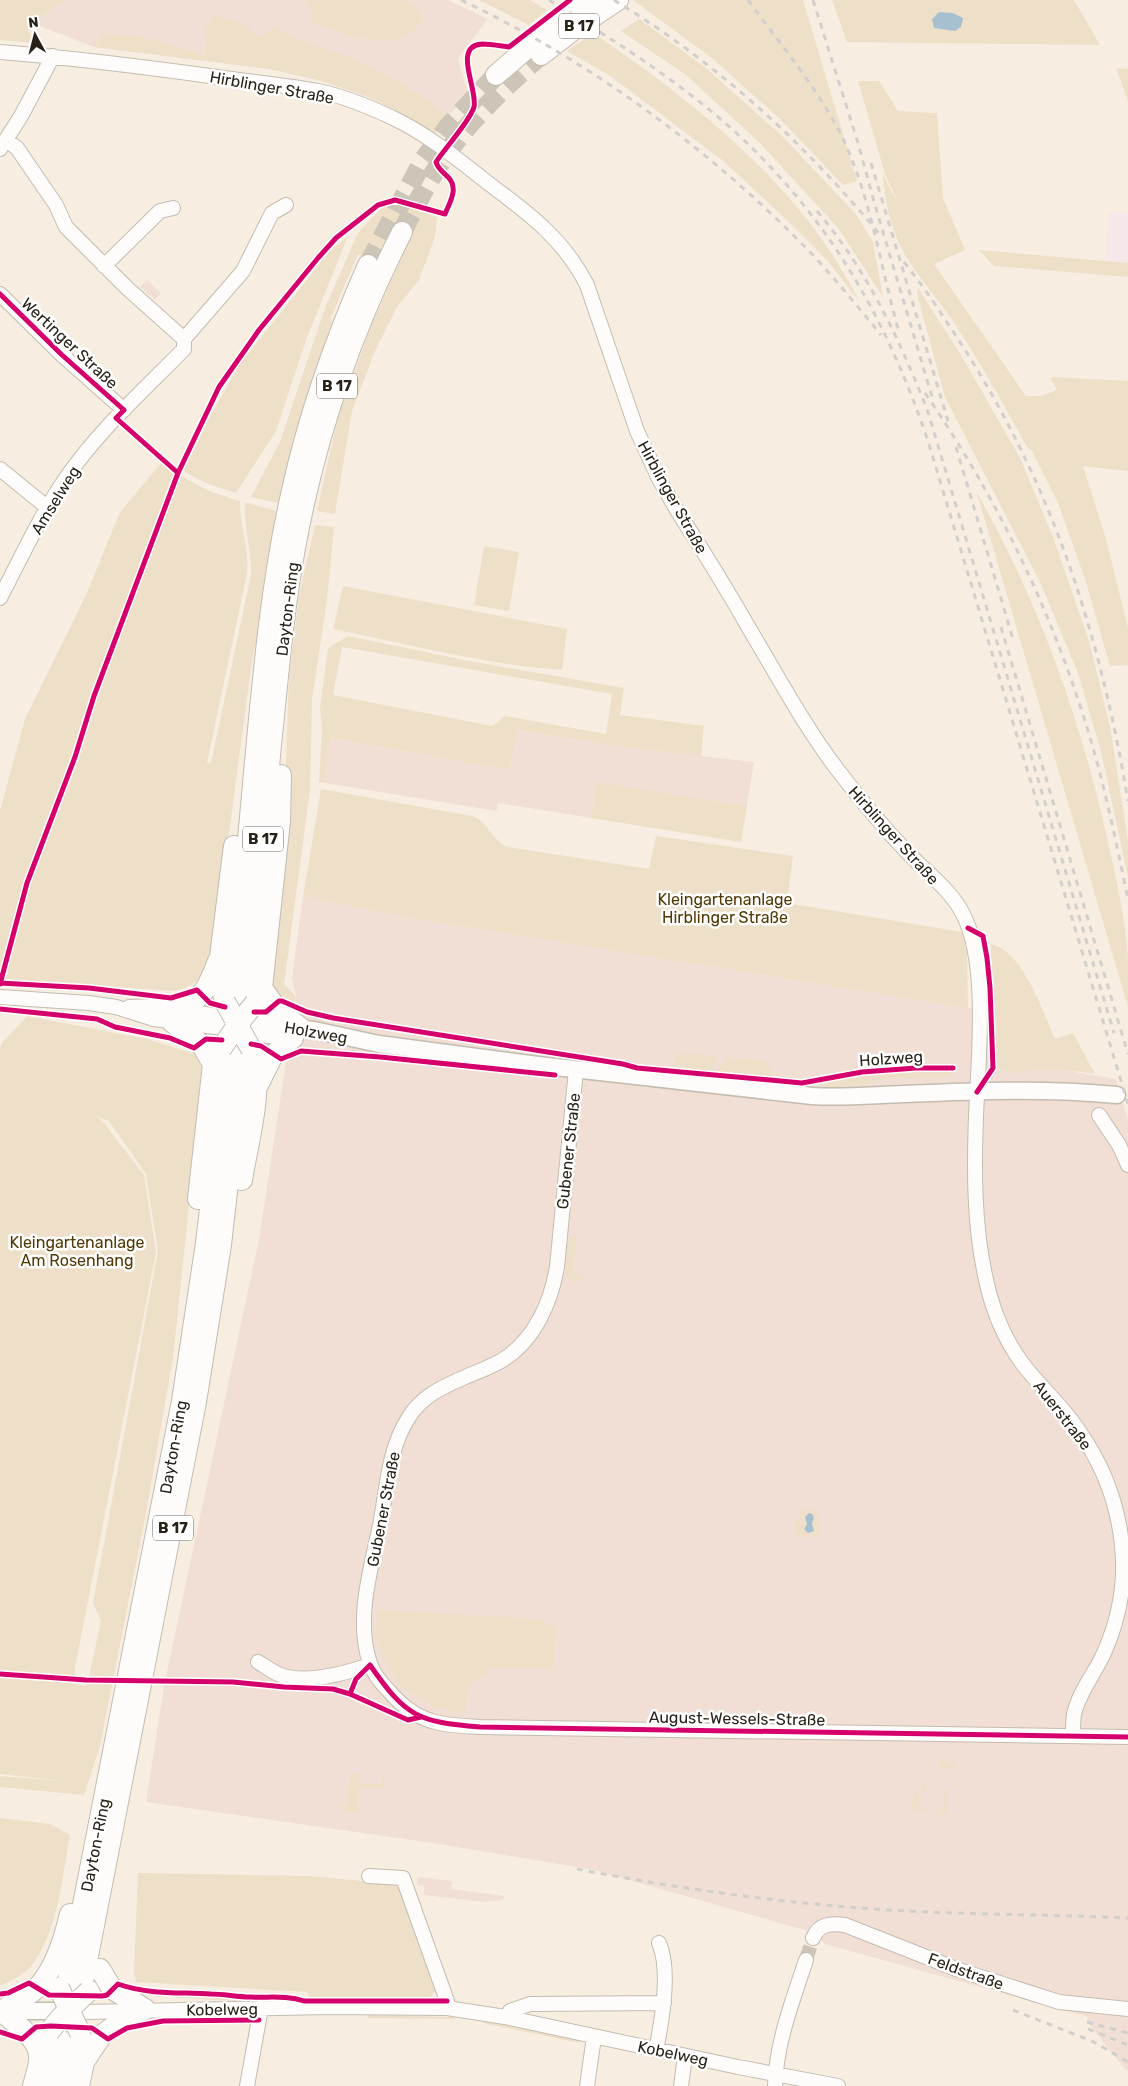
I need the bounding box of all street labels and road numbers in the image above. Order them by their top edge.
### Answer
road number: B 17 [559,14,599,38]
street label: Hirblinger Straße [208,67,336,108]
street label: Wertinger Straße [18,294,122,393]
road number: B 17 [317,374,357,398]
street label: Hirblinger Straße [634,438,711,557]
street label: Amselweg [27,463,84,538]
street label: Dayton-Ring [272,561,303,657]
street label: Hirblinger Straße [844,782,943,888]
road number: B 17 [243,826,283,852]
street label: Holzweg [283,1018,349,1047]
street label: Holzweg [859,1047,924,1070]
street label: Gubener Straße [553,1092,584,1210]
street label: Auerstraße [1030,1377,1096,1454]
street label: Dayton-Ring [156,1399,191,1495]
street label: Gubener Straße [363,1450,404,1568]
road number: B 17 [153,1516,193,1540]
street label: August-Wessels-Straße [649,1707,825,1730]
street label: Dayton-Ring [77,1797,114,1893]
street label: Feldstraße [925,1949,1006,1994]
street label: Kobelweg [186,1999,258,2020]
street label: Kobelweg [636,2037,710,2070]

